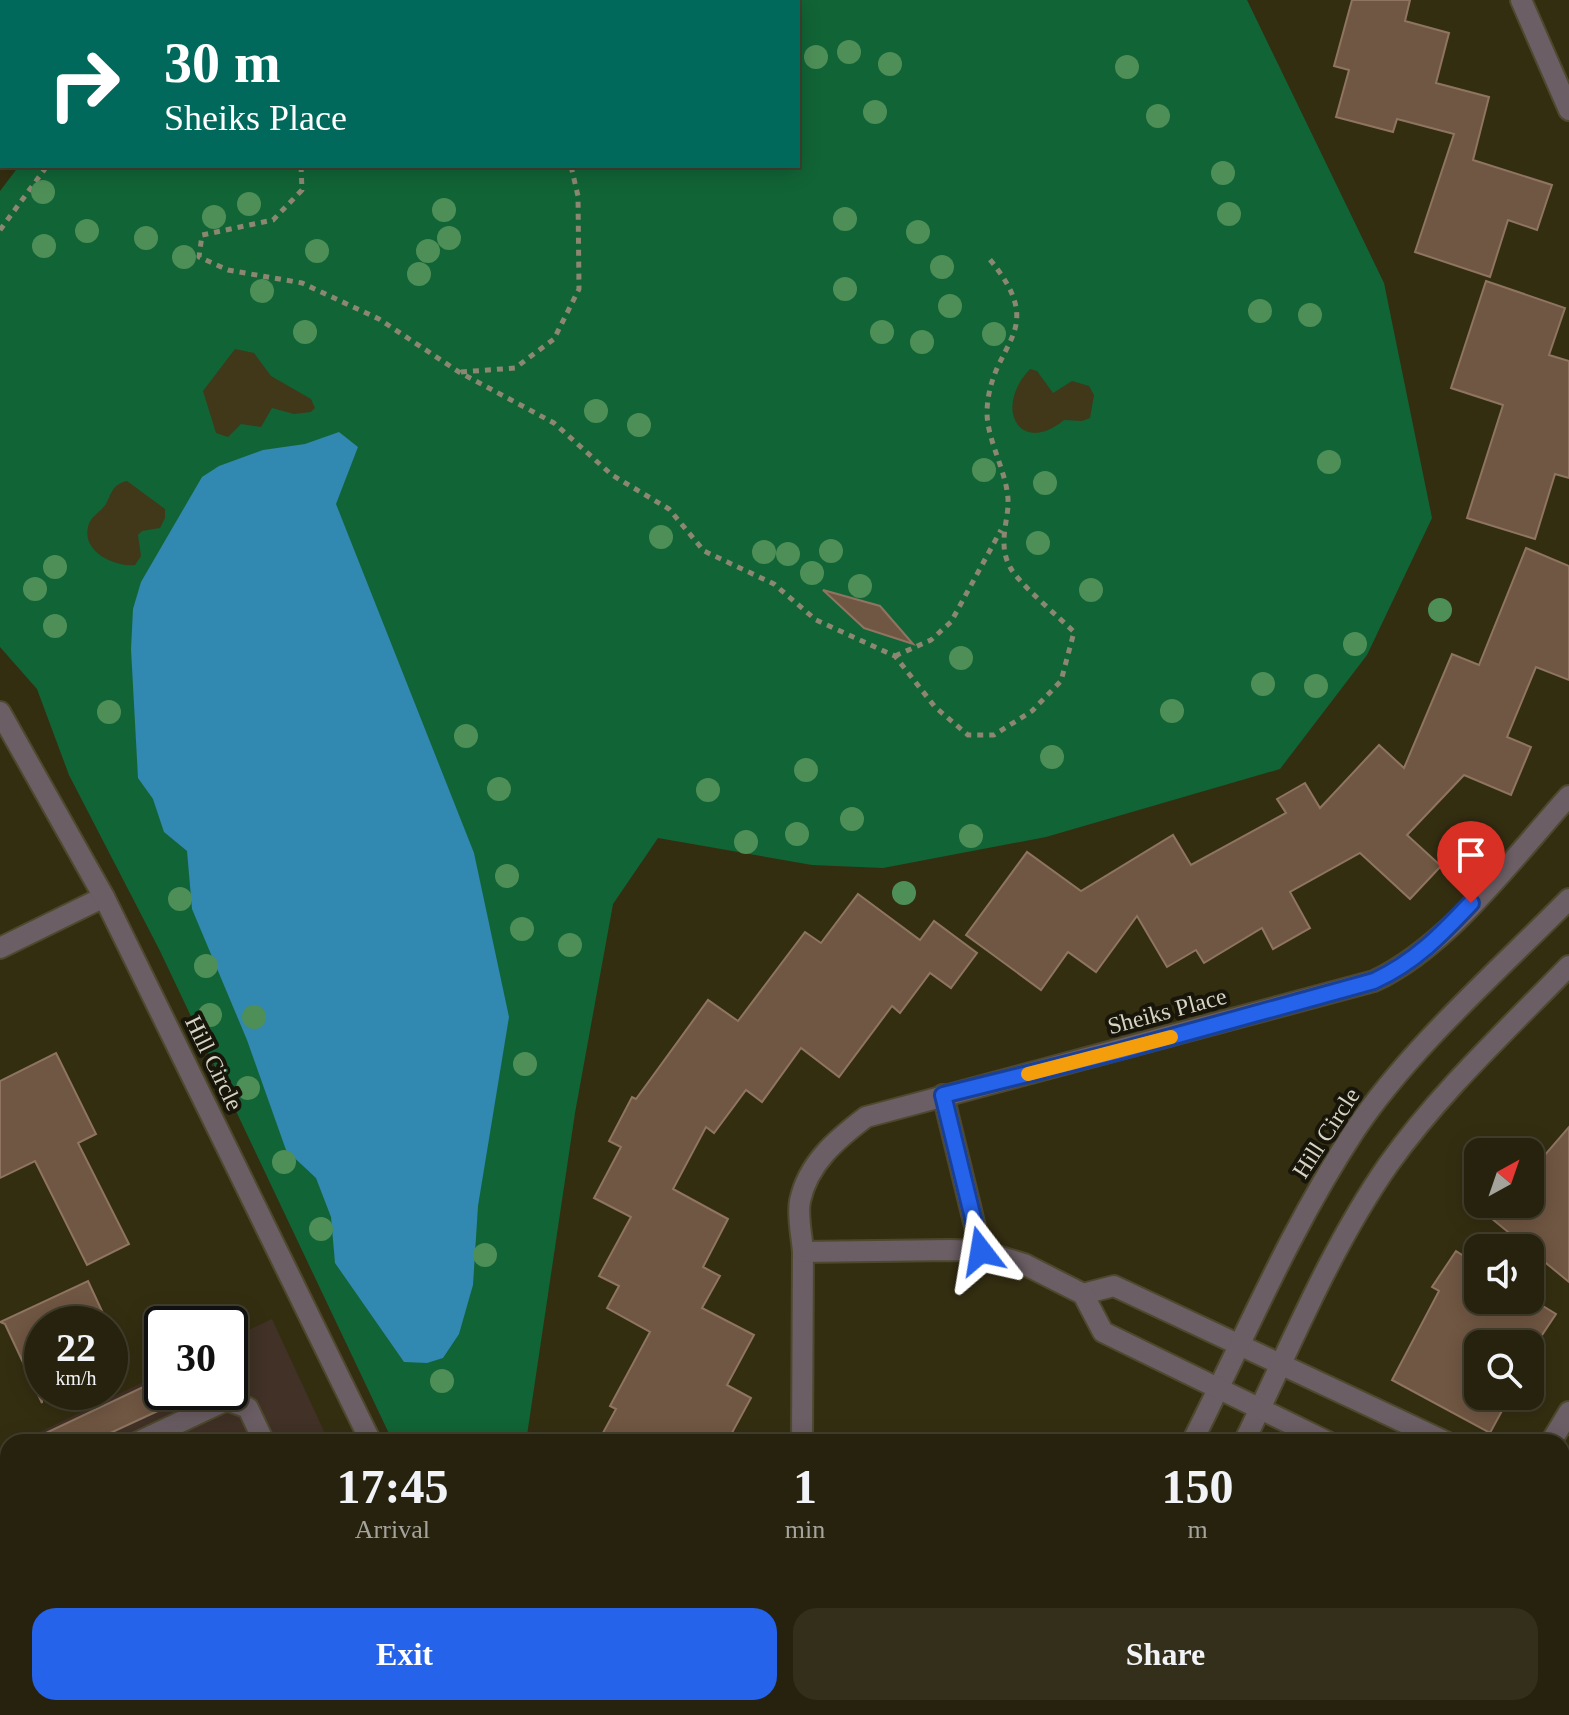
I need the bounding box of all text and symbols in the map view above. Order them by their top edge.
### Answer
icon: right [32,32,136,136]
text: 30 m [164,32,281,94]
text: Sheiks Place [164,98,347,138]
pin [1437,821,1505,903]
icon: arrive [1449,833,1493,877]
street label: Sheiks Place [1105,983,1229,1039]
street label: Hill Circle [180,1011,248,1115]
street label: Hill Circle [1287,1083,1365,1183]
north arrow [1464,1138,1544,1218]
map controls [1464,1138,1544,1410]
position arrow [939,1209,1023,1293]
button: sound [1464,1234,1544,1314]
speed limit sign: 30 [144,1306,248,1410]
text: 22 [56,1325,96,1370]
button: search [1464,1330,1544,1410]
text: km/h [55,1367,97,1389]
text: 17:45 [336,1460,448,1513]
text: 1 [793,1460,817,1513]
text: 150 [1162,1460,1234,1513]
text: Arrival [355,1515,430,1544]
text: min [785,1515,825,1544]
text: m [1187,1515,1208,1544]
button: Exit [32,1608,777,1700]
button: Share [793,1608,1538,1700]

